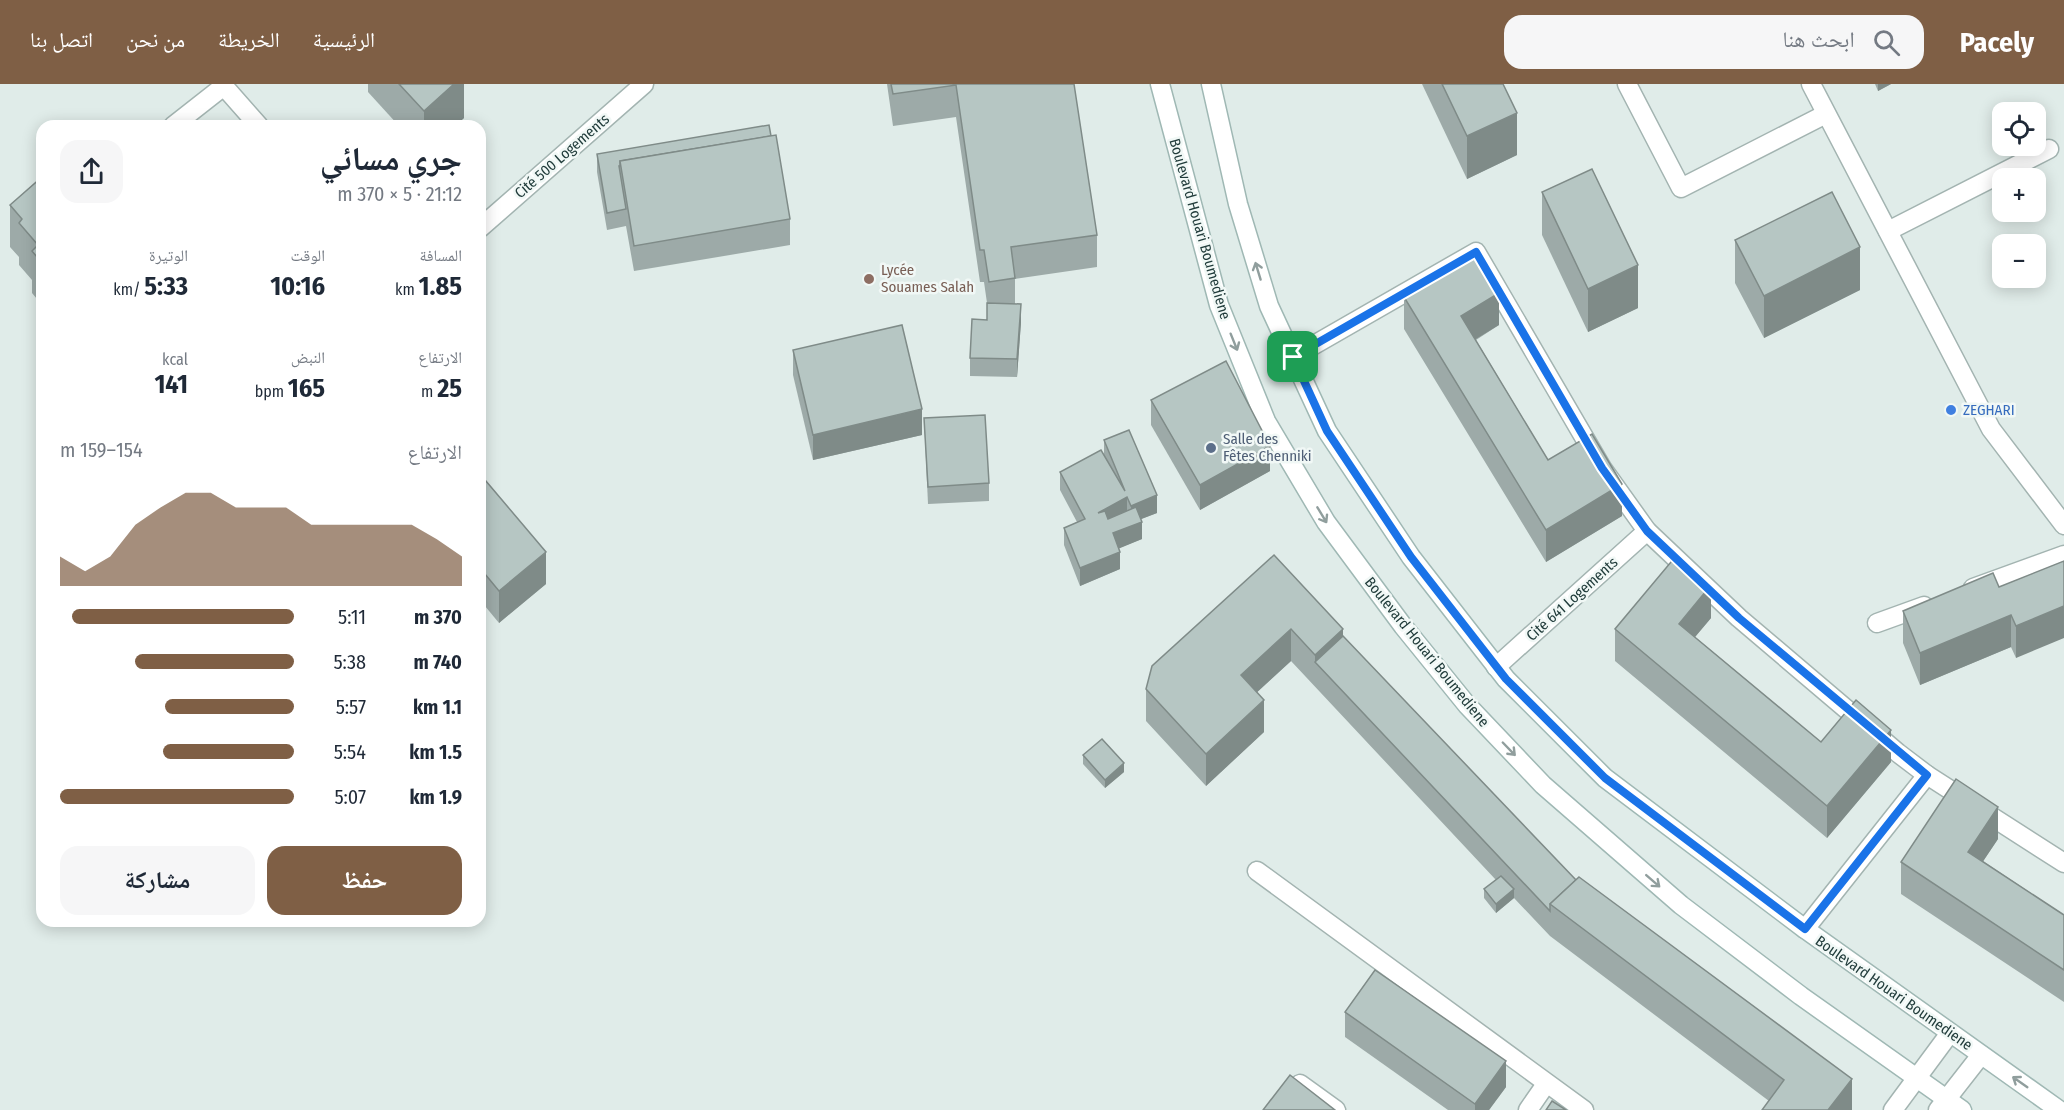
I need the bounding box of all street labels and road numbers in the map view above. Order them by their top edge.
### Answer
street label: Cité 500 Logements [511,110,613,202]
street label: Boulevard Houari Boumediene [1166,136,1234,322]
street label: Cité 641 Logements [1523,553,1621,645]
street label: Boulevard Houari Boumediene [1361,573,1493,731]
street label: Boulevard Houari Boumediene [1812,932,1976,1054]

